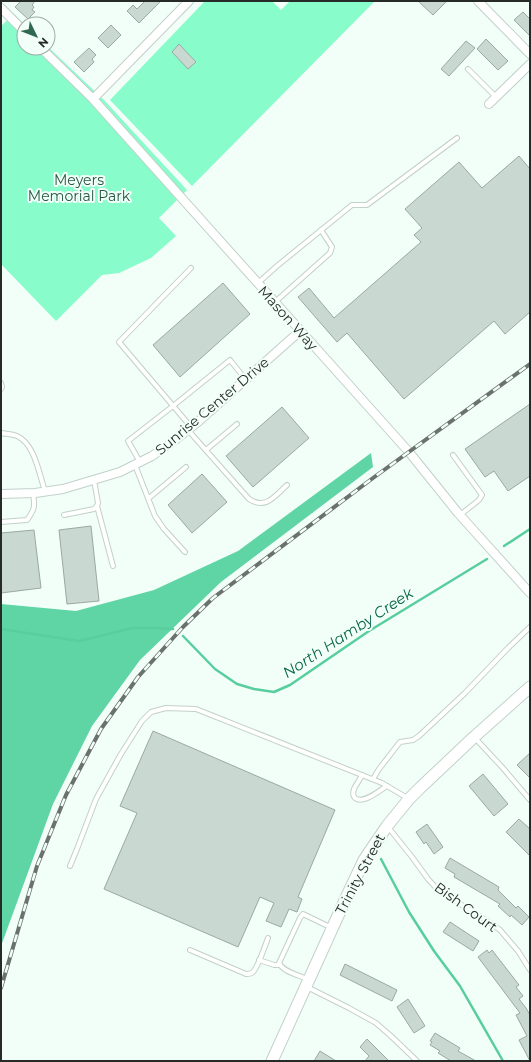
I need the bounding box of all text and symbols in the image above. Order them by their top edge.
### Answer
north arrow [16,16,56,56]
text: N [35,35,51,51]
park label: Meyers Memorial Park [28,171,131,205]
street label: Mason Way [254,282,322,354]
street label: Sunrise Center Drive [151,353,273,459]
water label: North Hamby Creek [279,583,418,682]
street label: Trinity Street [331,830,389,918]
street label: Bish Court [431,878,501,936]

